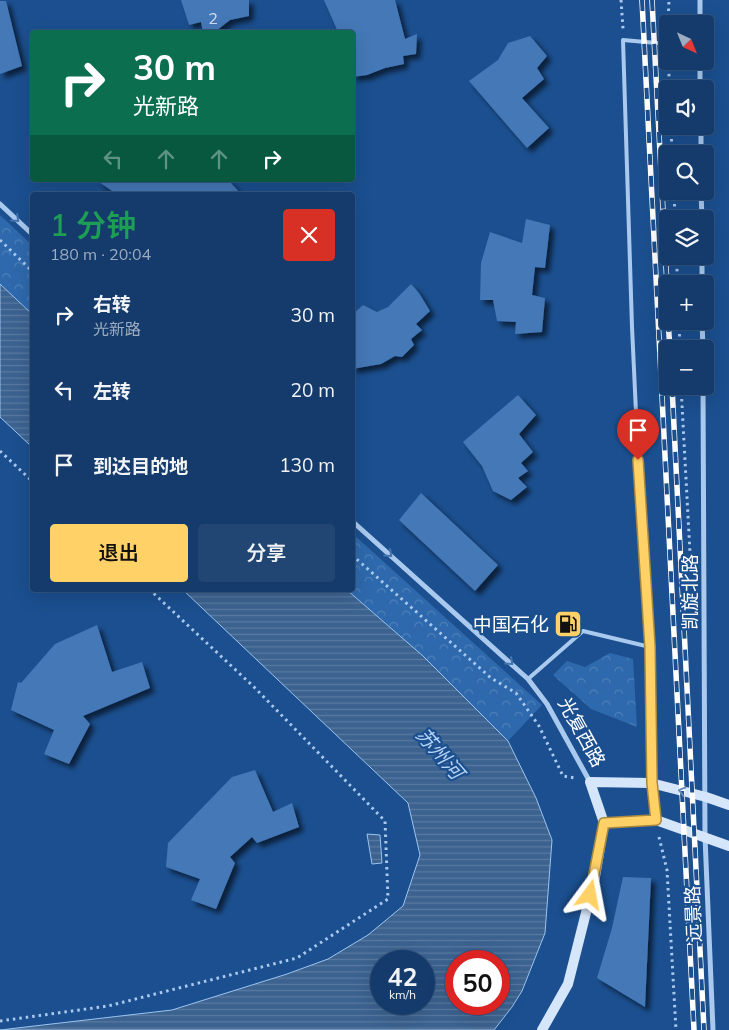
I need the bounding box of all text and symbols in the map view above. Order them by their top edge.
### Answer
house number: 2 [208,8,218,28]
north arrow [659,15,714,70]
map controls [659,15,714,395]
text: 30 m [133,45,216,89]
icon: right [50,50,115,115]
button: sound [659,80,714,135]
text: 光新路 [133,92,199,120]
icon: left [99,145,127,173]
icon: ahead [152,145,180,173]
icon: ahead [205,145,233,173]
icon: right [258,145,286,173]
button: search [659,145,714,200]
text: 1 分钟 [50,206,136,244]
button: close [283,209,335,261]
button: layers [659,210,714,265]
one-way arrow [11,213,20,222]
text: 180 m · 20:04 [50,244,151,264]
button: + [659,275,714,330]
text: 右转 [93,292,131,316]
icon: right [50,301,78,329]
text: 30 m [291,303,335,327]
text: 光新路 [93,319,141,339]
button: − [659,340,714,395]
icon: left [50,376,78,404]
text: 20 m [291,378,335,402]
text: 左转 [93,379,131,403]
pin [617,409,659,460]
icon: arrive [624,416,652,444]
icon: arrive [50,451,78,479]
text: 130 m [279,453,335,477]
text: 到达目的地 [93,454,188,478]
button: 退出 [50,524,188,582]
button: 分享 [198,524,335,582]
one-way arrow [383,548,392,557]
street label: 凯旋北路 [678,554,702,630]
fuel station icon: 中国石化 [553,609,583,639]
place label: 中国石化 [473,612,549,636]
one-way arrow [504,656,513,665]
street label: 光复西路 [553,693,611,771]
water label: 苏州河 [411,722,472,787]
one-way arrow [678,786,687,797]
position arrow [563,868,615,920]
street label: 远景路 [680,885,706,943]
speed limit sign: 50 [445,950,510,1015]
text: 42 [387,961,418,992]
text: km/h [389,987,416,1002]

